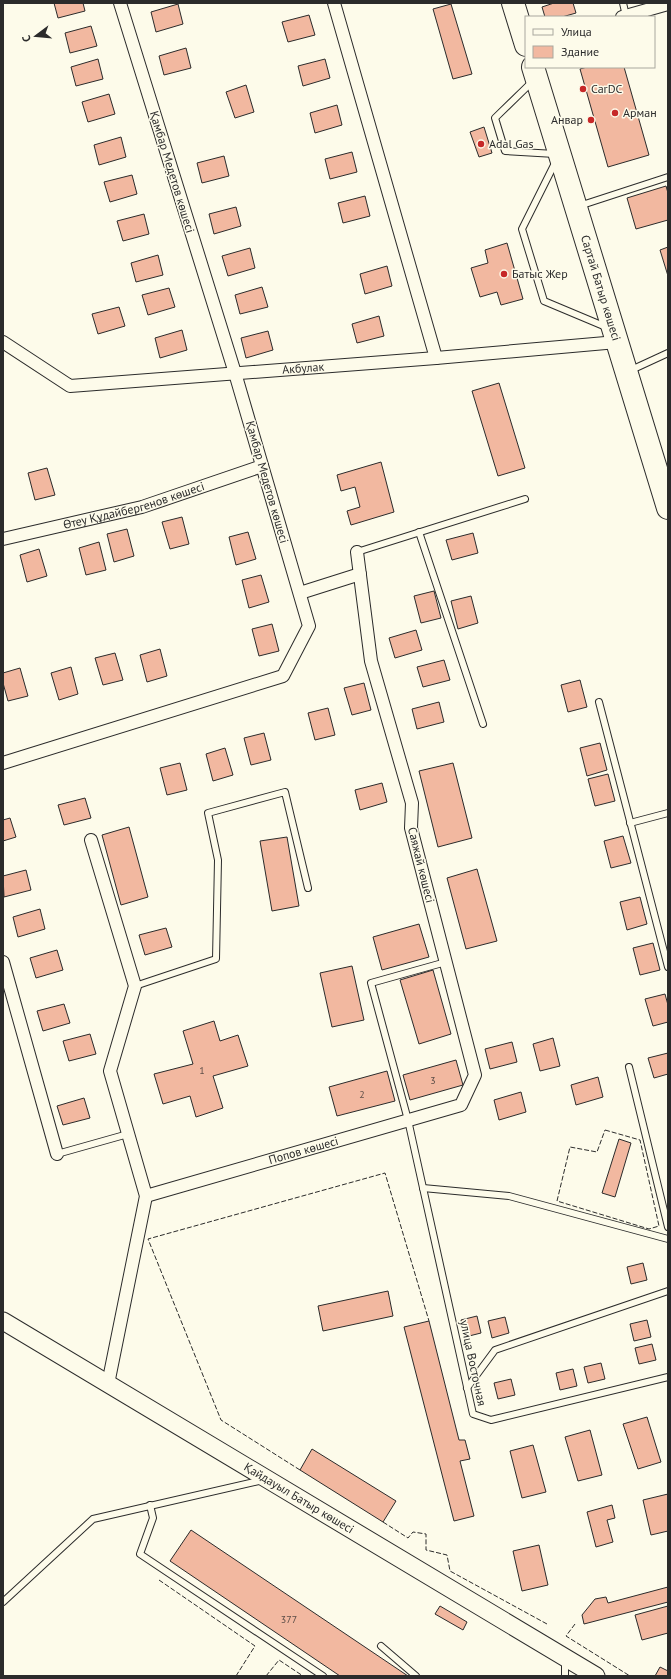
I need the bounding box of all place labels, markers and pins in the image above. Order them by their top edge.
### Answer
place label: CarDC [591,81,623,96]
marker: CarDC [578,84,588,94]
place label: Арман [623,105,657,120]
marker: Арман [610,108,620,118]
place label: Анвар [551,112,583,127]
marker: Анвар [586,115,596,125]
place label: Adal Gas [489,136,533,151]
marker: Adal Gas [476,139,486,149]
place label: Батыс Жер [512,266,568,281]
marker: Батыс Жер [499,269,509,279]

